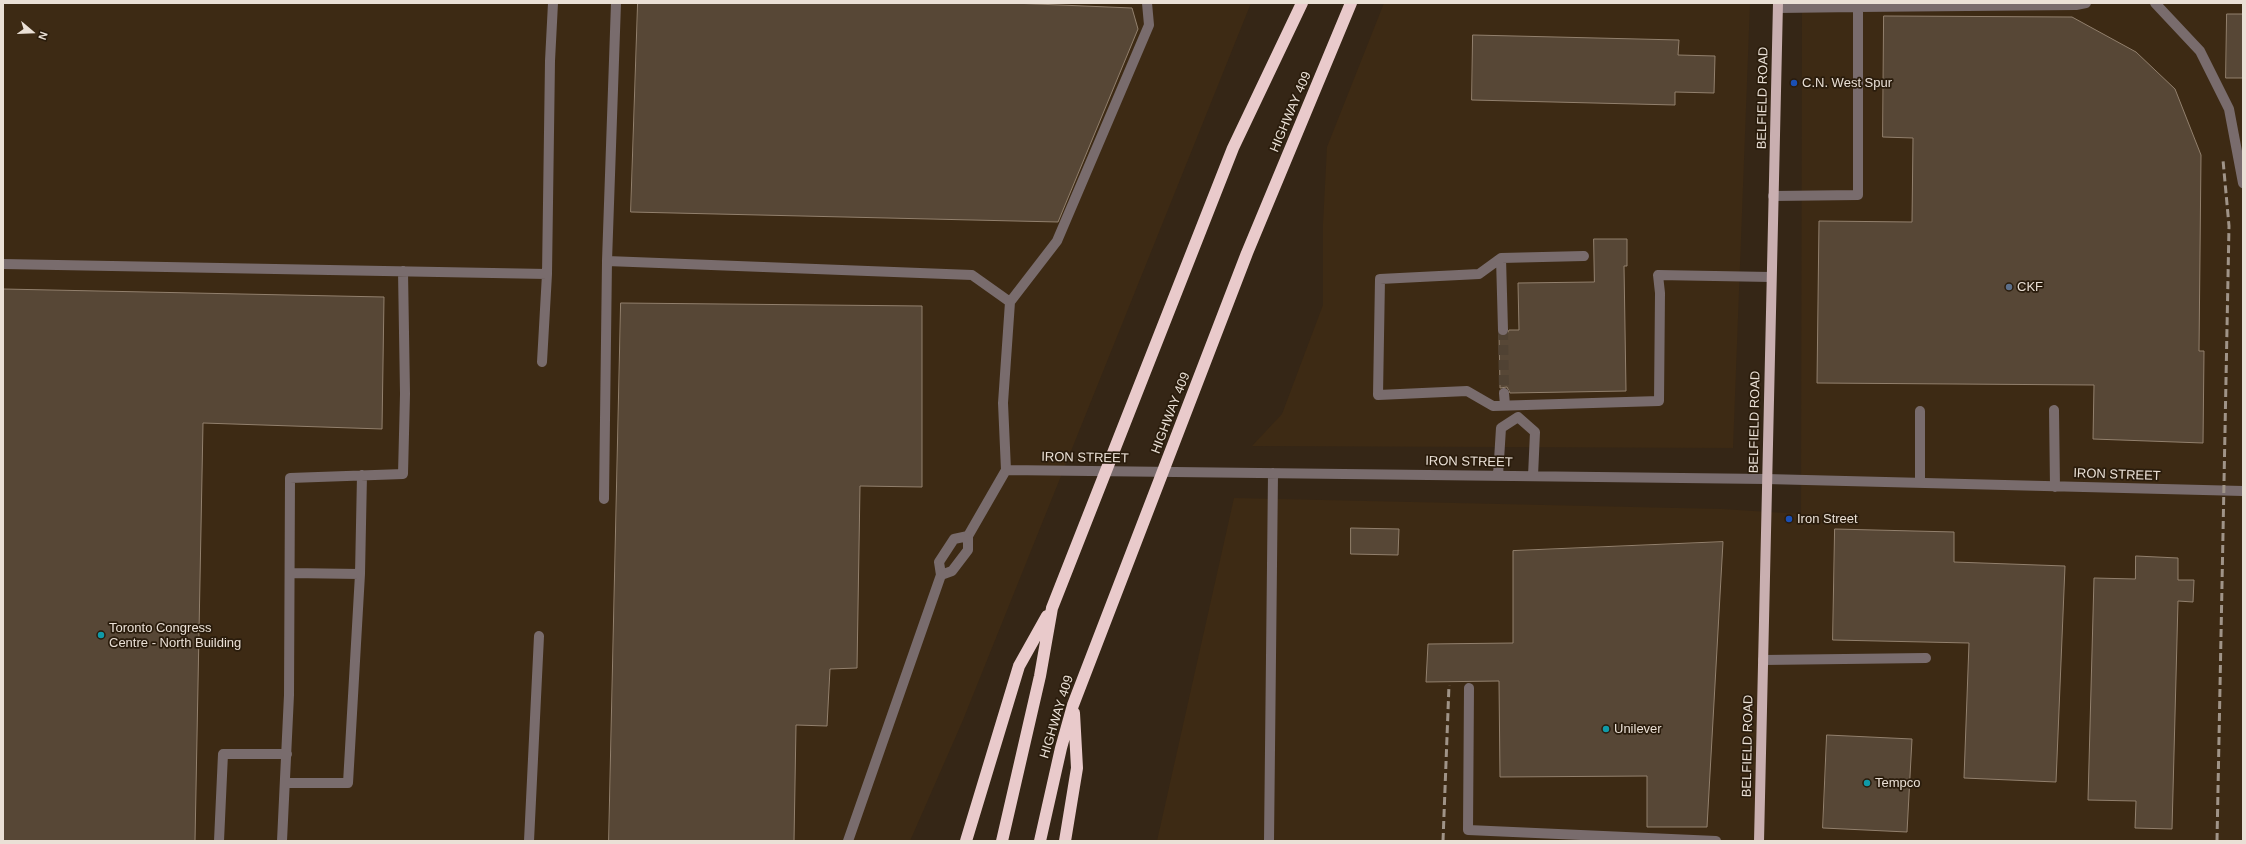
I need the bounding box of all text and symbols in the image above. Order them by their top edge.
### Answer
north arrow [12,12,52,52]
text: N [36,30,50,42]
street label: BELFIELD ROAD [1754,47,1772,149]
street label: HIGHWAY 409 [1267,69,1315,155]
place label: C.N. West Spur [1802,75,1892,91]
marker: C.N. West Spur [1789,78,1799,88]
place label: CKF [2017,279,2043,295]
marker: CKF [2004,282,2014,292]
street label: HIGHWAY 409 [1148,370,1194,456]
street label: BELFIELD ROAD [1746,371,1764,473]
street label: IRON STREET [1041,449,1129,467]
street label: IRON STREET [1425,453,1513,471]
street label: IRON STREET [2073,466,2161,484]
place label: Iron Street [1797,511,1858,527]
marker: Iron Street [1784,514,1794,524]
place label: Toronto Congress Centre - North Building [109,620,241,651]
marker: Toronto Congress Centre - North Building [96,630,106,640]
street label: HIGHWAY 409 [1037,674,1077,760]
street label: BELFIELD ROAD [1739,695,1757,797]
place label: Unilever [1614,721,1662,737]
marker: Unilever [1601,724,1611,734]
place label: Tempco [1875,775,1921,791]
marker: Tempco [1862,778,1872,788]

